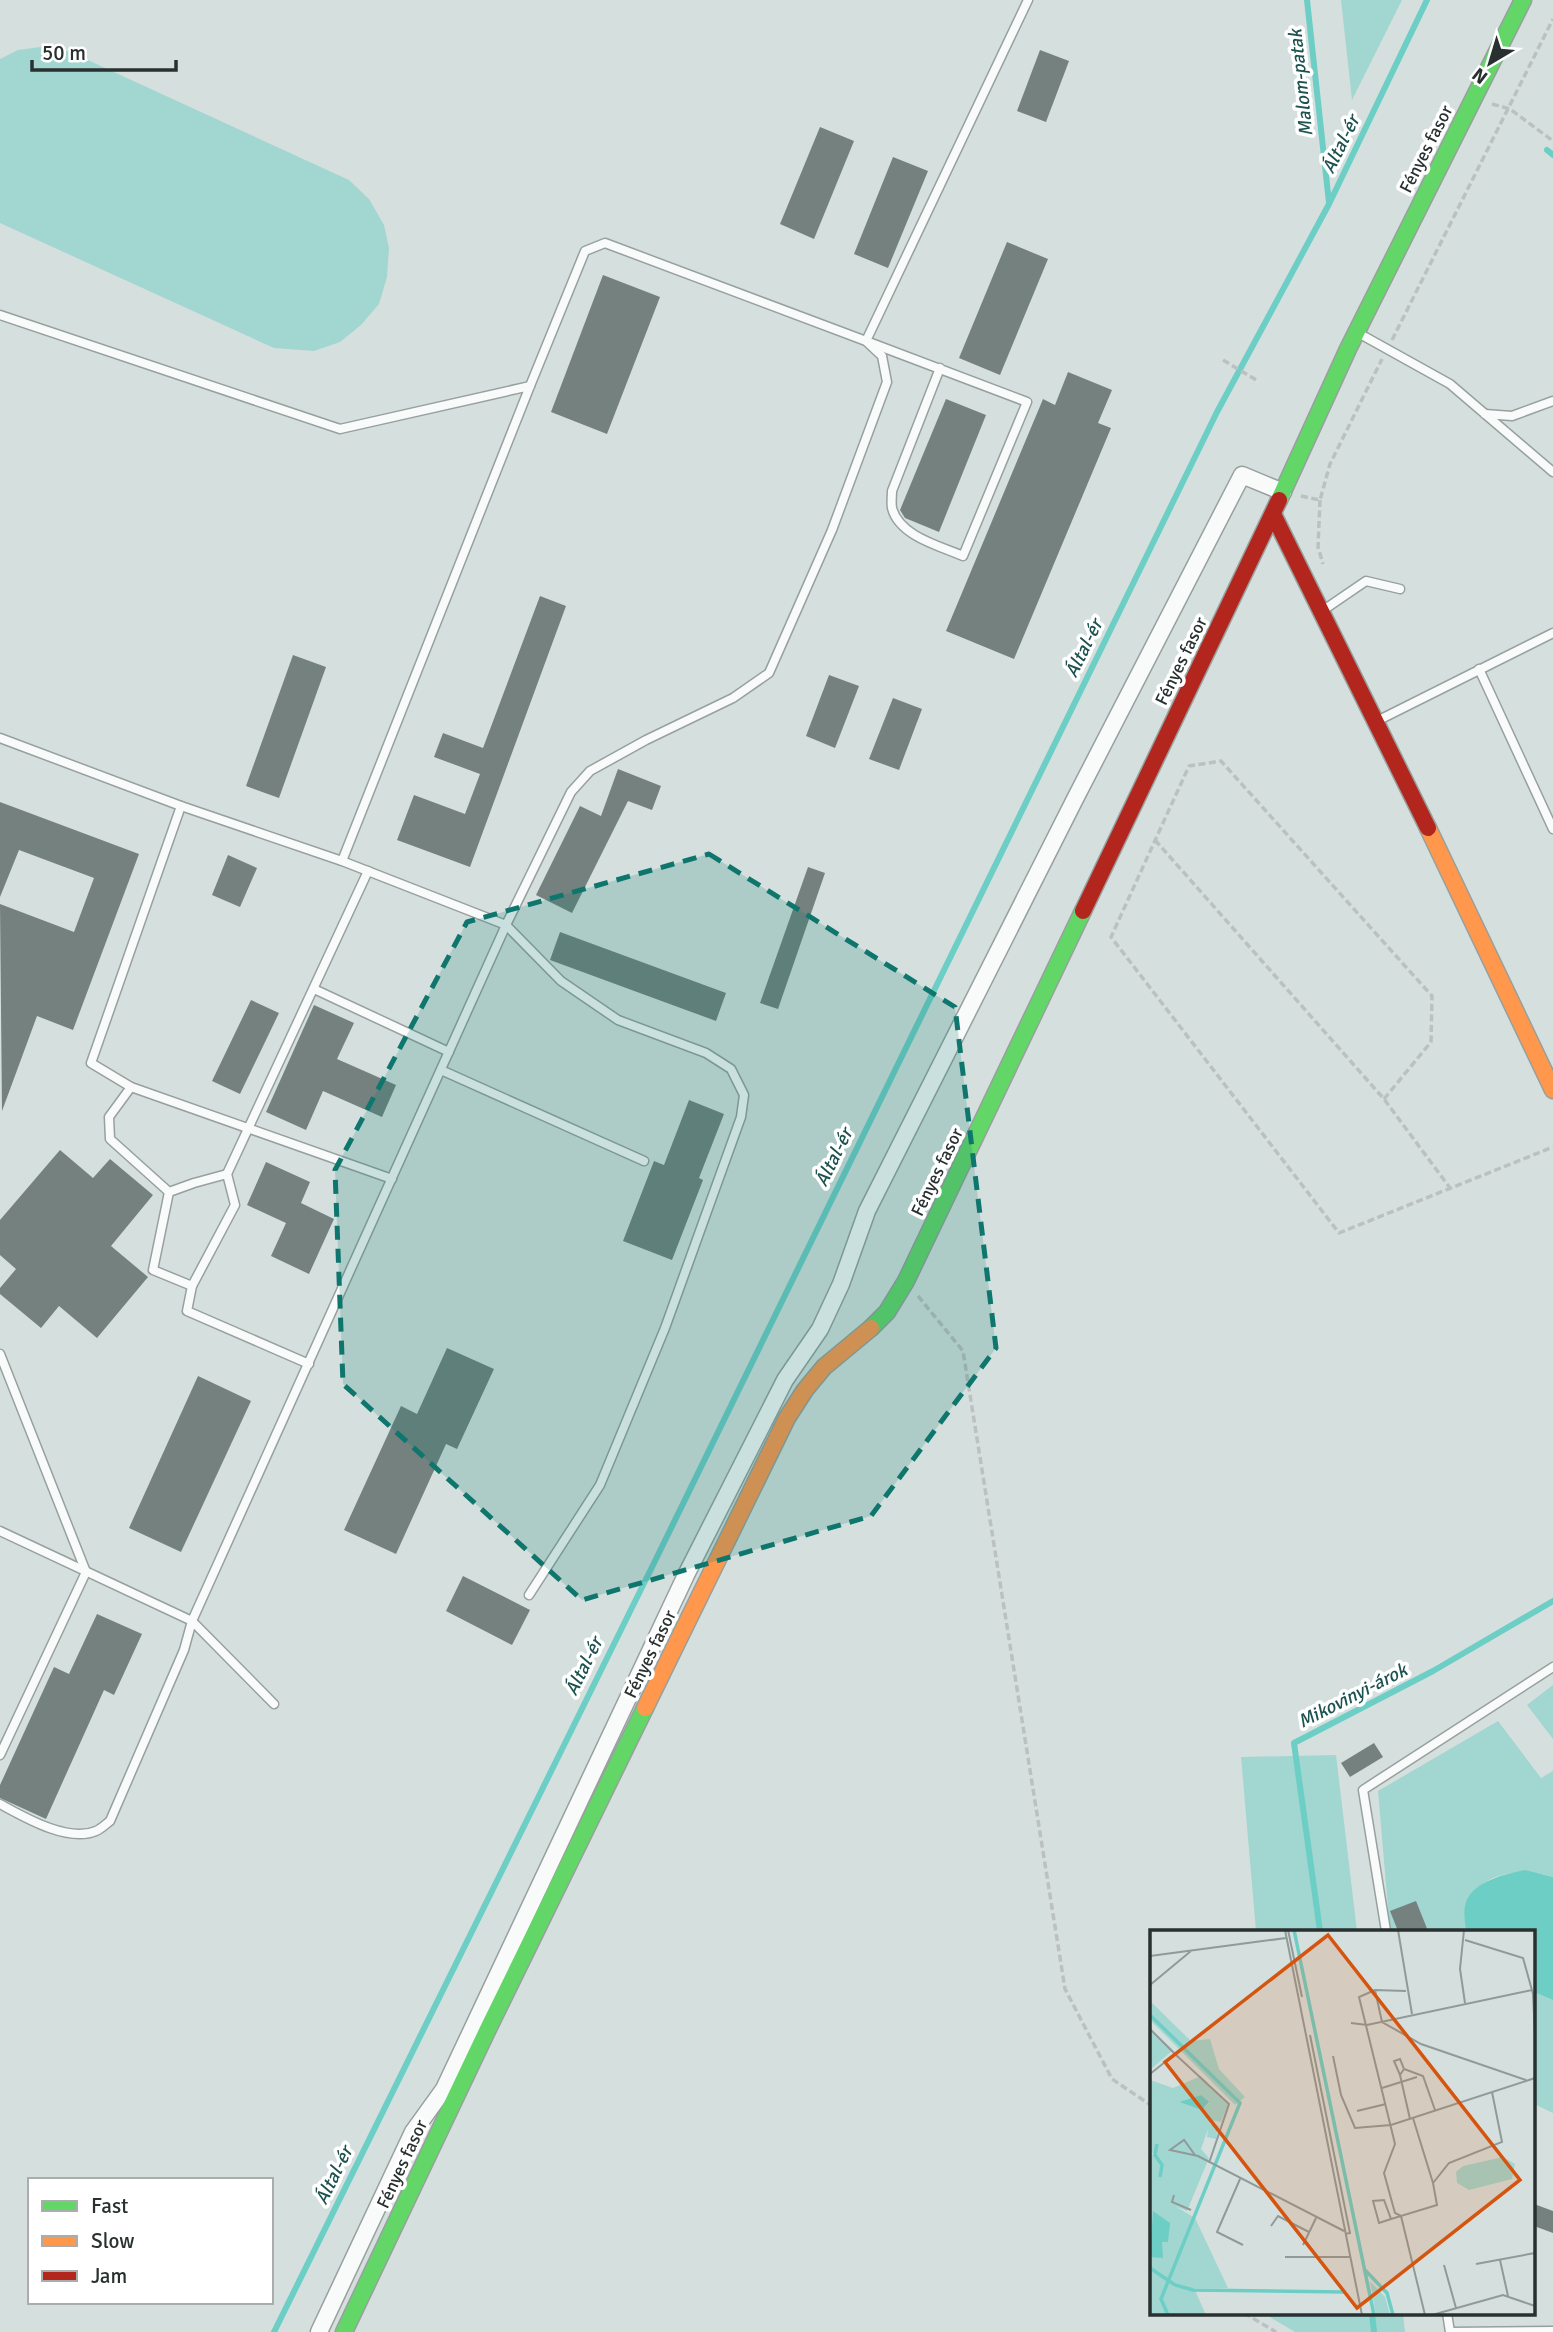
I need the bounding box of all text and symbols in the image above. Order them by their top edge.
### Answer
water label: Malom-patak [1283,27,1319,138]
scale bar [32,28,175,72]
north arrow [1455,28,1525,98]
text: 50 m [42,40,86,66]
text: N [1468,62,1493,89]
street label: Fényes fasor [1395,101,1458,197]
water label: Által-ér [1317,109,1366,177]
water label: Által-ér [1060,613,1109,681]
street label: Fényes fasor [1150,613,1212,709]
water label: Által-ér [810,1122,859,1190]
street label: Fényes fasor [906,1124,968,1220]
street label: Fényes fasor [619,1606,681,1702]
water label: Által-ér [560,1631,609,1699]
water label: Mikovinyi-árok [1294,1657,1412,1734]
inset map [1150,1930,1536,2314]
street label: Fényes fasor [372,2116,432,2212]
water label: Által-ér [310,2140,359,2208]
legend [28,2178,273,2304]
text: Fast [91,2193,128,2219]
text: Slow [91,2228,135,2254]
text: Jam [91,2263,127,2289]

